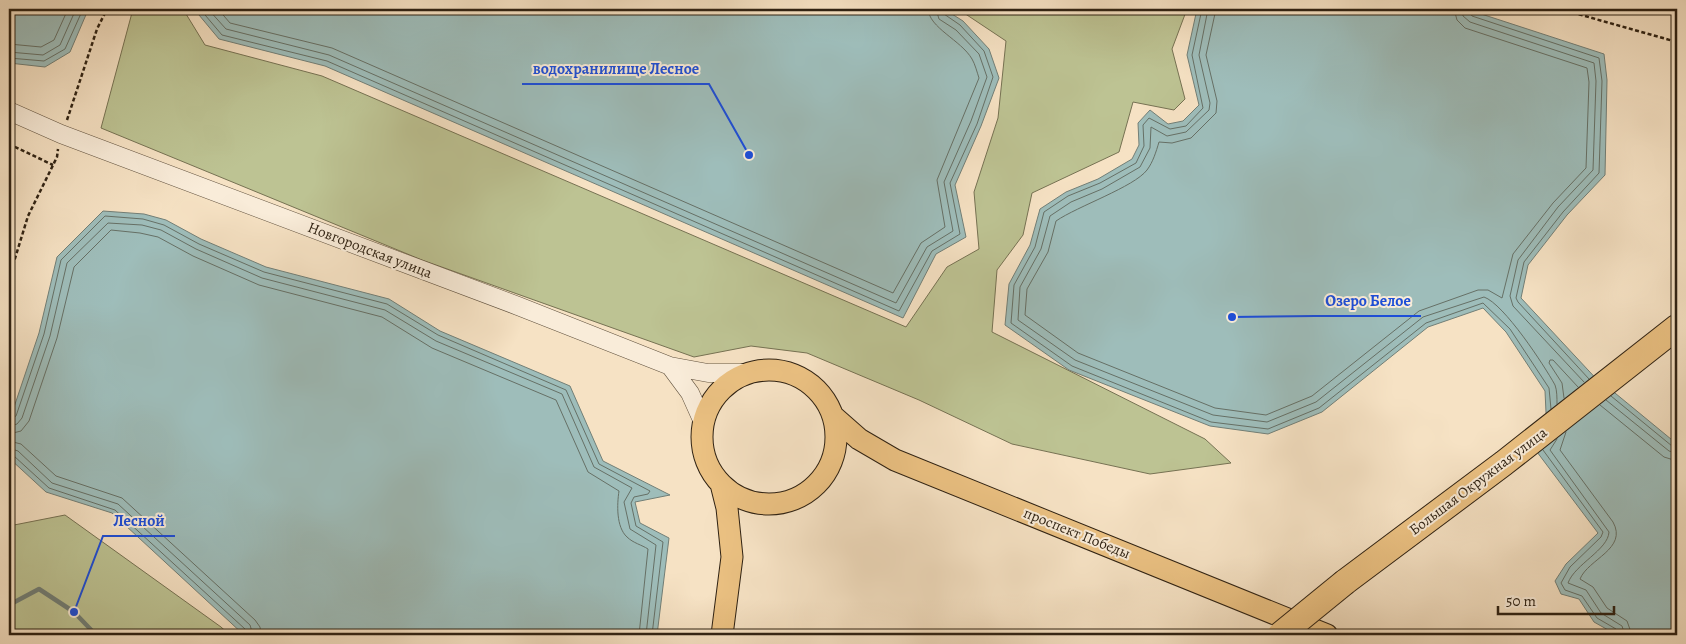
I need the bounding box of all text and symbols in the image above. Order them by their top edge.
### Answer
callout: водохранилище Лесное [522,53,709,84]
text: водохранилище Лесное [533,58,699,80]
street label: Новгородская улица [305,217,435,283]
callout: Озеро Белое [1315,285,1421,316]
text: Озеро Белое [1325,290,1411,312]
street label: Большая Окружная улица [1405,422,1551,540]
street label: проспект Победы [1021,503,1133,563]
callout: Лесной [103,505,175,536]
text: Лесной [113,510,165,532]
scale bar [1498,584,1615,616]
text: 50 m [1506,591,1536,611]

